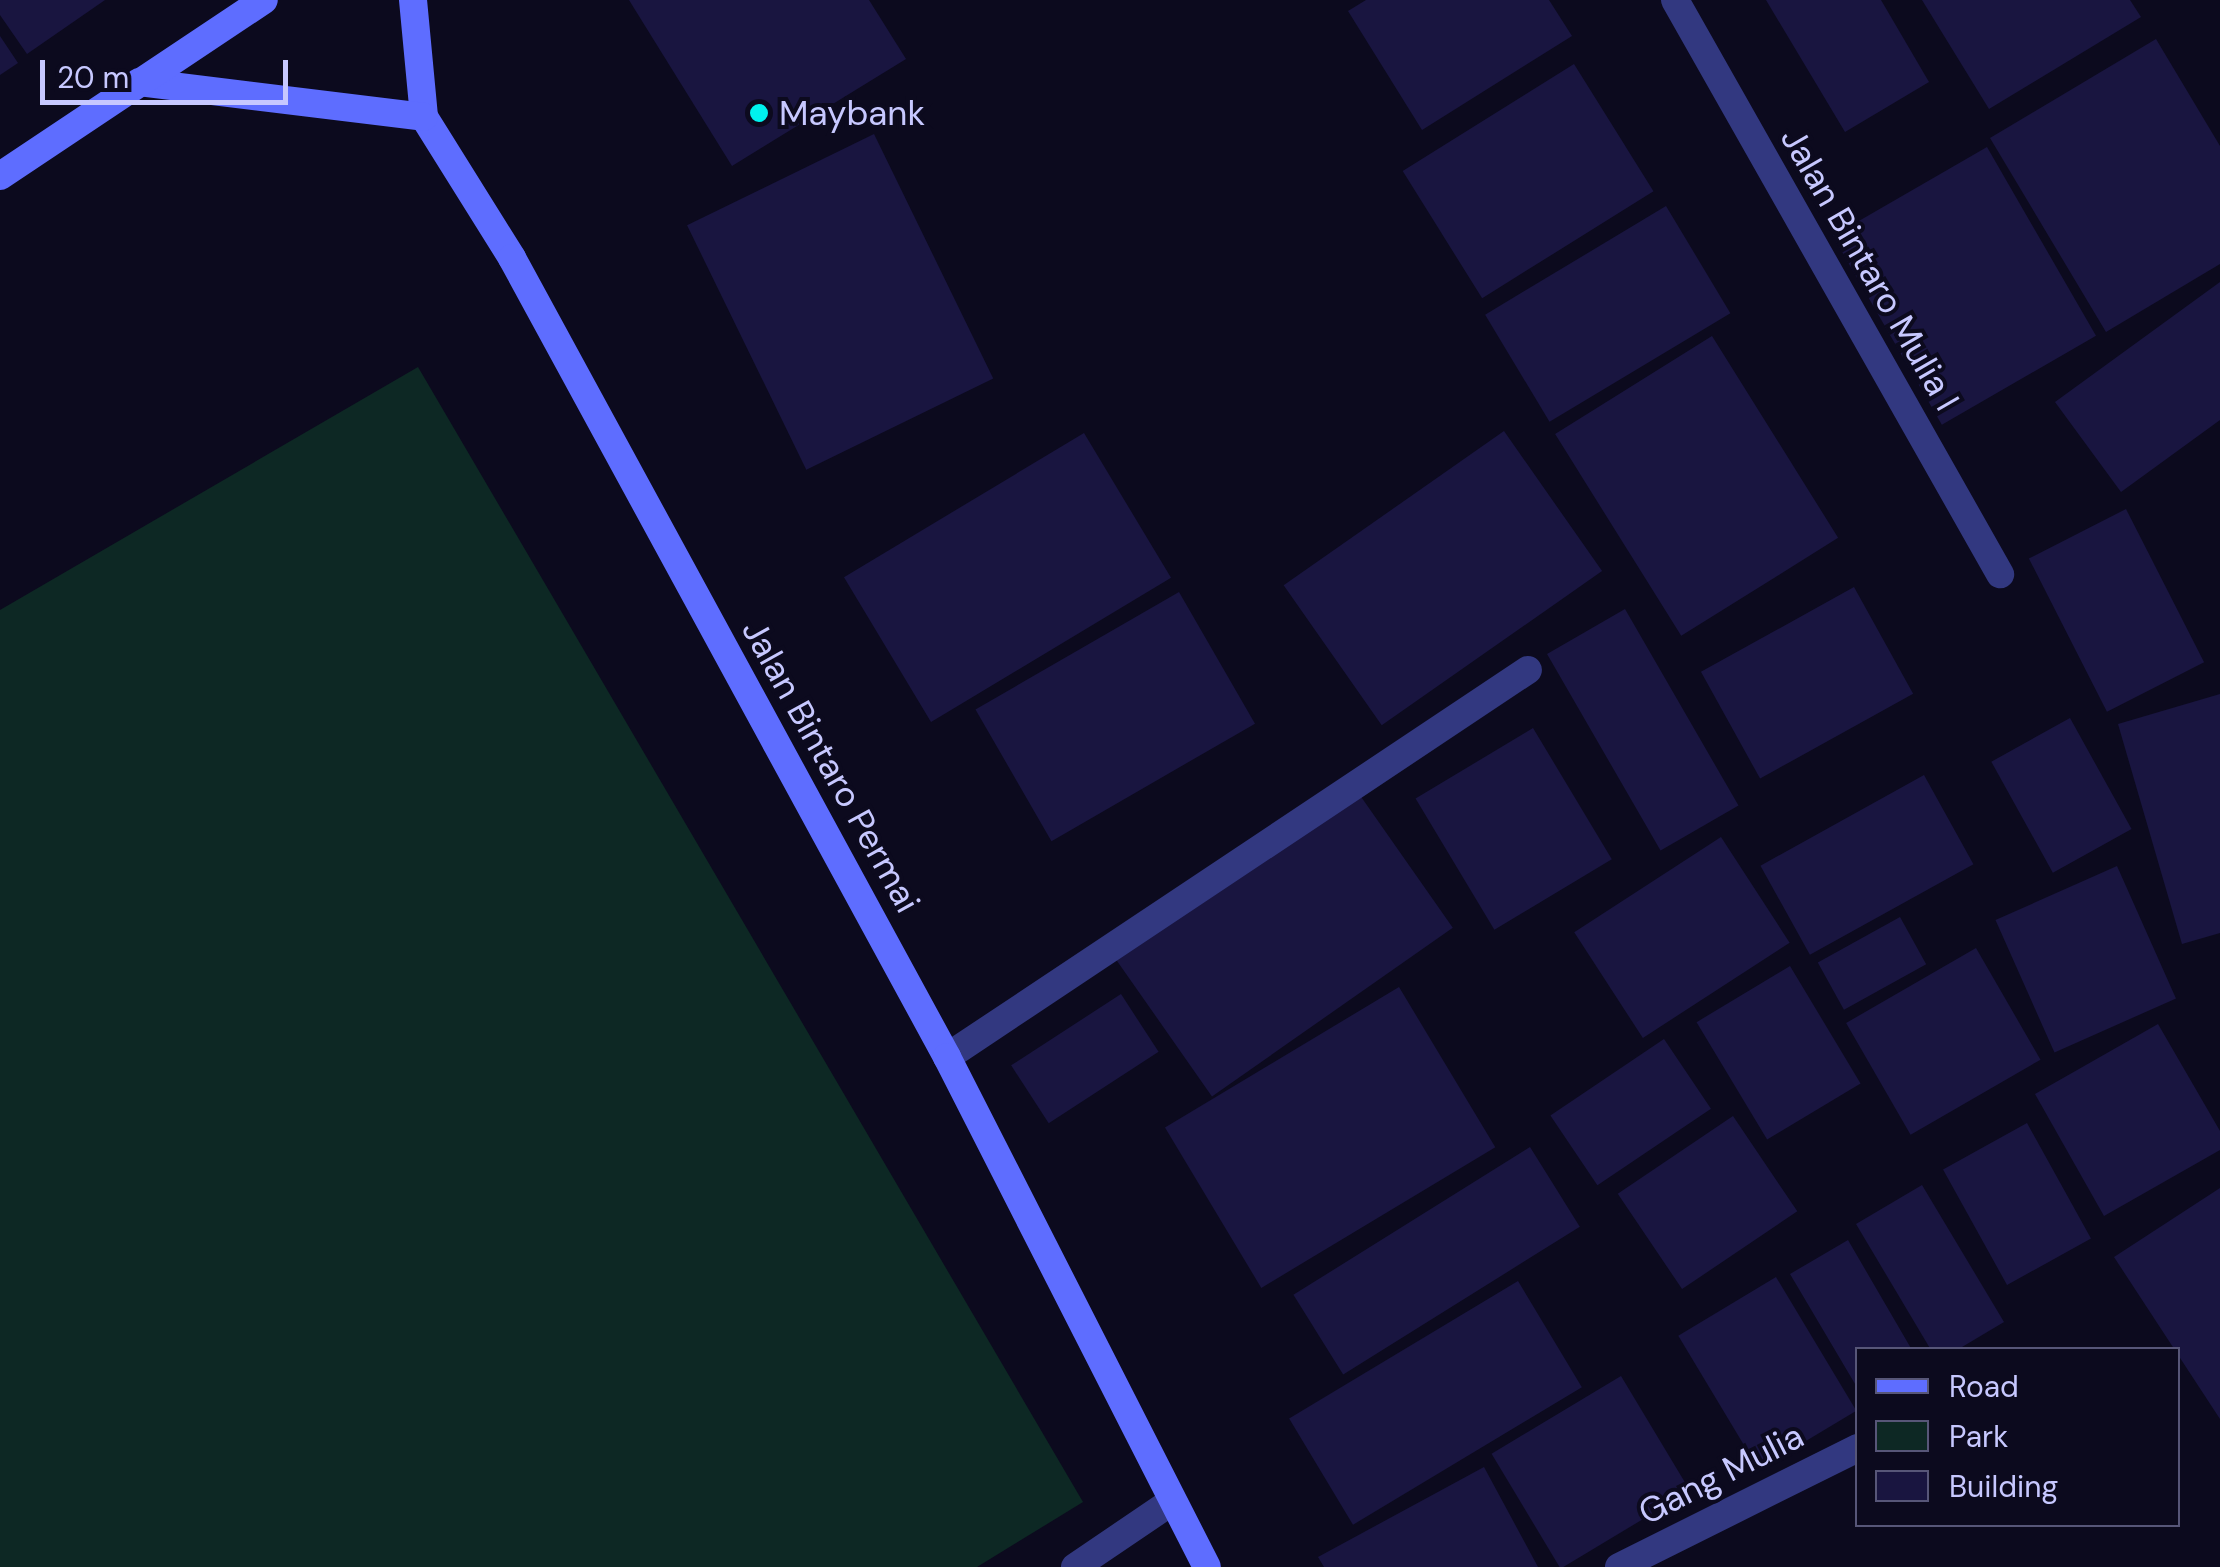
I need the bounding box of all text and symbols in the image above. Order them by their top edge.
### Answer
scale bar [45,40,292,102]
text: 20 m [57,58,129,97]
place label: Maybank [779,92,925,134]
marker: Maybank [748,102,770,124]
street label: Jalan Bintaro Mulia I [1772,120,1968,418]
street label: Jalan Bintaro Permai [733,612,929,920]
legend [1855,1347,2180,1527]
text: Road [1949,1367,2019,1406]
street label: Gang Mulia [1632,1415,1810,1533]
text: Park [1949,1417,2008,1456]
text: Building [1949,1467,2058,1506]

